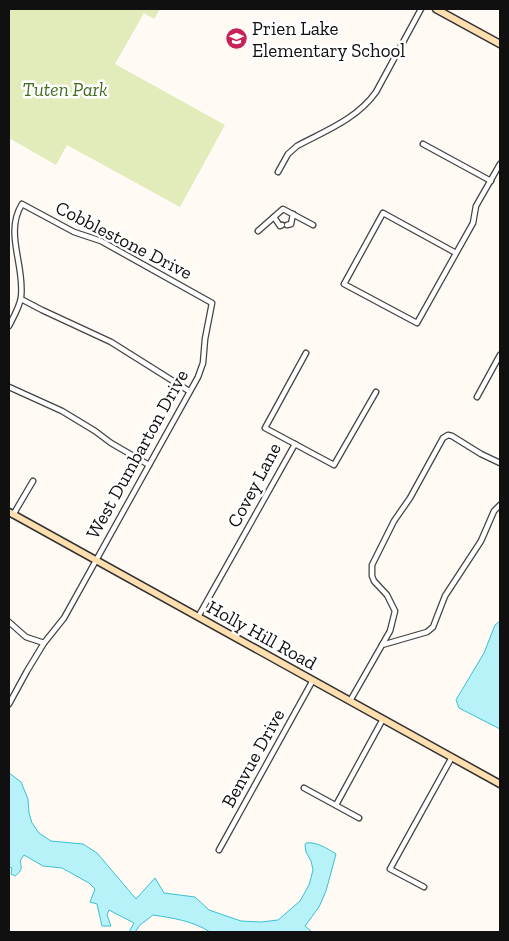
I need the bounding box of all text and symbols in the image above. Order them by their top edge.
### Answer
place label: Prien Lake Elementary School [252,17,405,62]
school or university icon: Prien Lake Elementary School [224,27,248,51]
park label: Tuten Park [22,78,108,101]
street label: Cobblestone Drive [52,196,196,284]
street label: West Dumbarton Drive [81,365,193,543]
street label: Covey Lane [222,439,286,531]
street label: Holly Hill Road [203,595,321,675]
street label: Benvue Drive [216,705,290,811]

